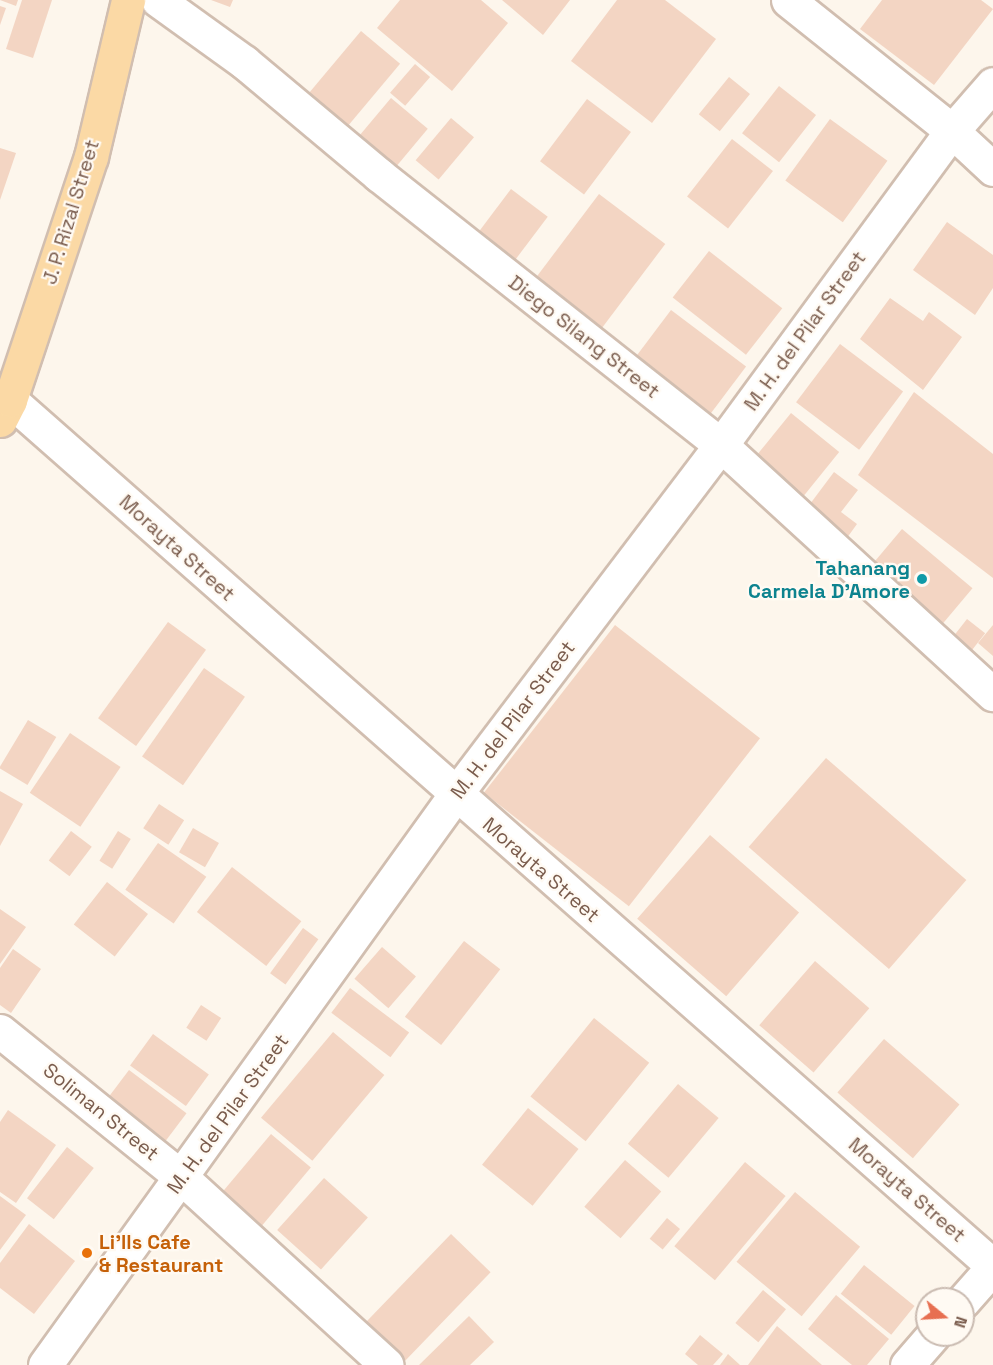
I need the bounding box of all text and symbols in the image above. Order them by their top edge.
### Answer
street label: J. P. Rizal Street [37,136,105,288]
street label: M. H. del Pilar Street [739,246,871,416]
street label: Diego Silang Street [504,271,664,403]
street label: Morayta Street [114,490,240,606]
place label: Tahanang Carmela D'Amore [748,556,910,603]
marker: Tahanang Carmela D'Amore [915,572,929,586]
street label: M. H. del Pilar Street [445,636,581,804]
street label: Morayta Street [478,813,604,927]
street label: M. H. del Pilar Street [162,1029,294,1199]
street label: Soliman Street [38,1058,164,1166]
street label: Morayta Street [844,1133,970,1247]
place label: Li'lls Cafe & Restaurant [99,1230,223,1277]
marker: Li'lls Cafe & Restaurant [80,1246,94,1260]
north arrow [915,1287,975,1347]
text: N [949,1314,972,1330]

